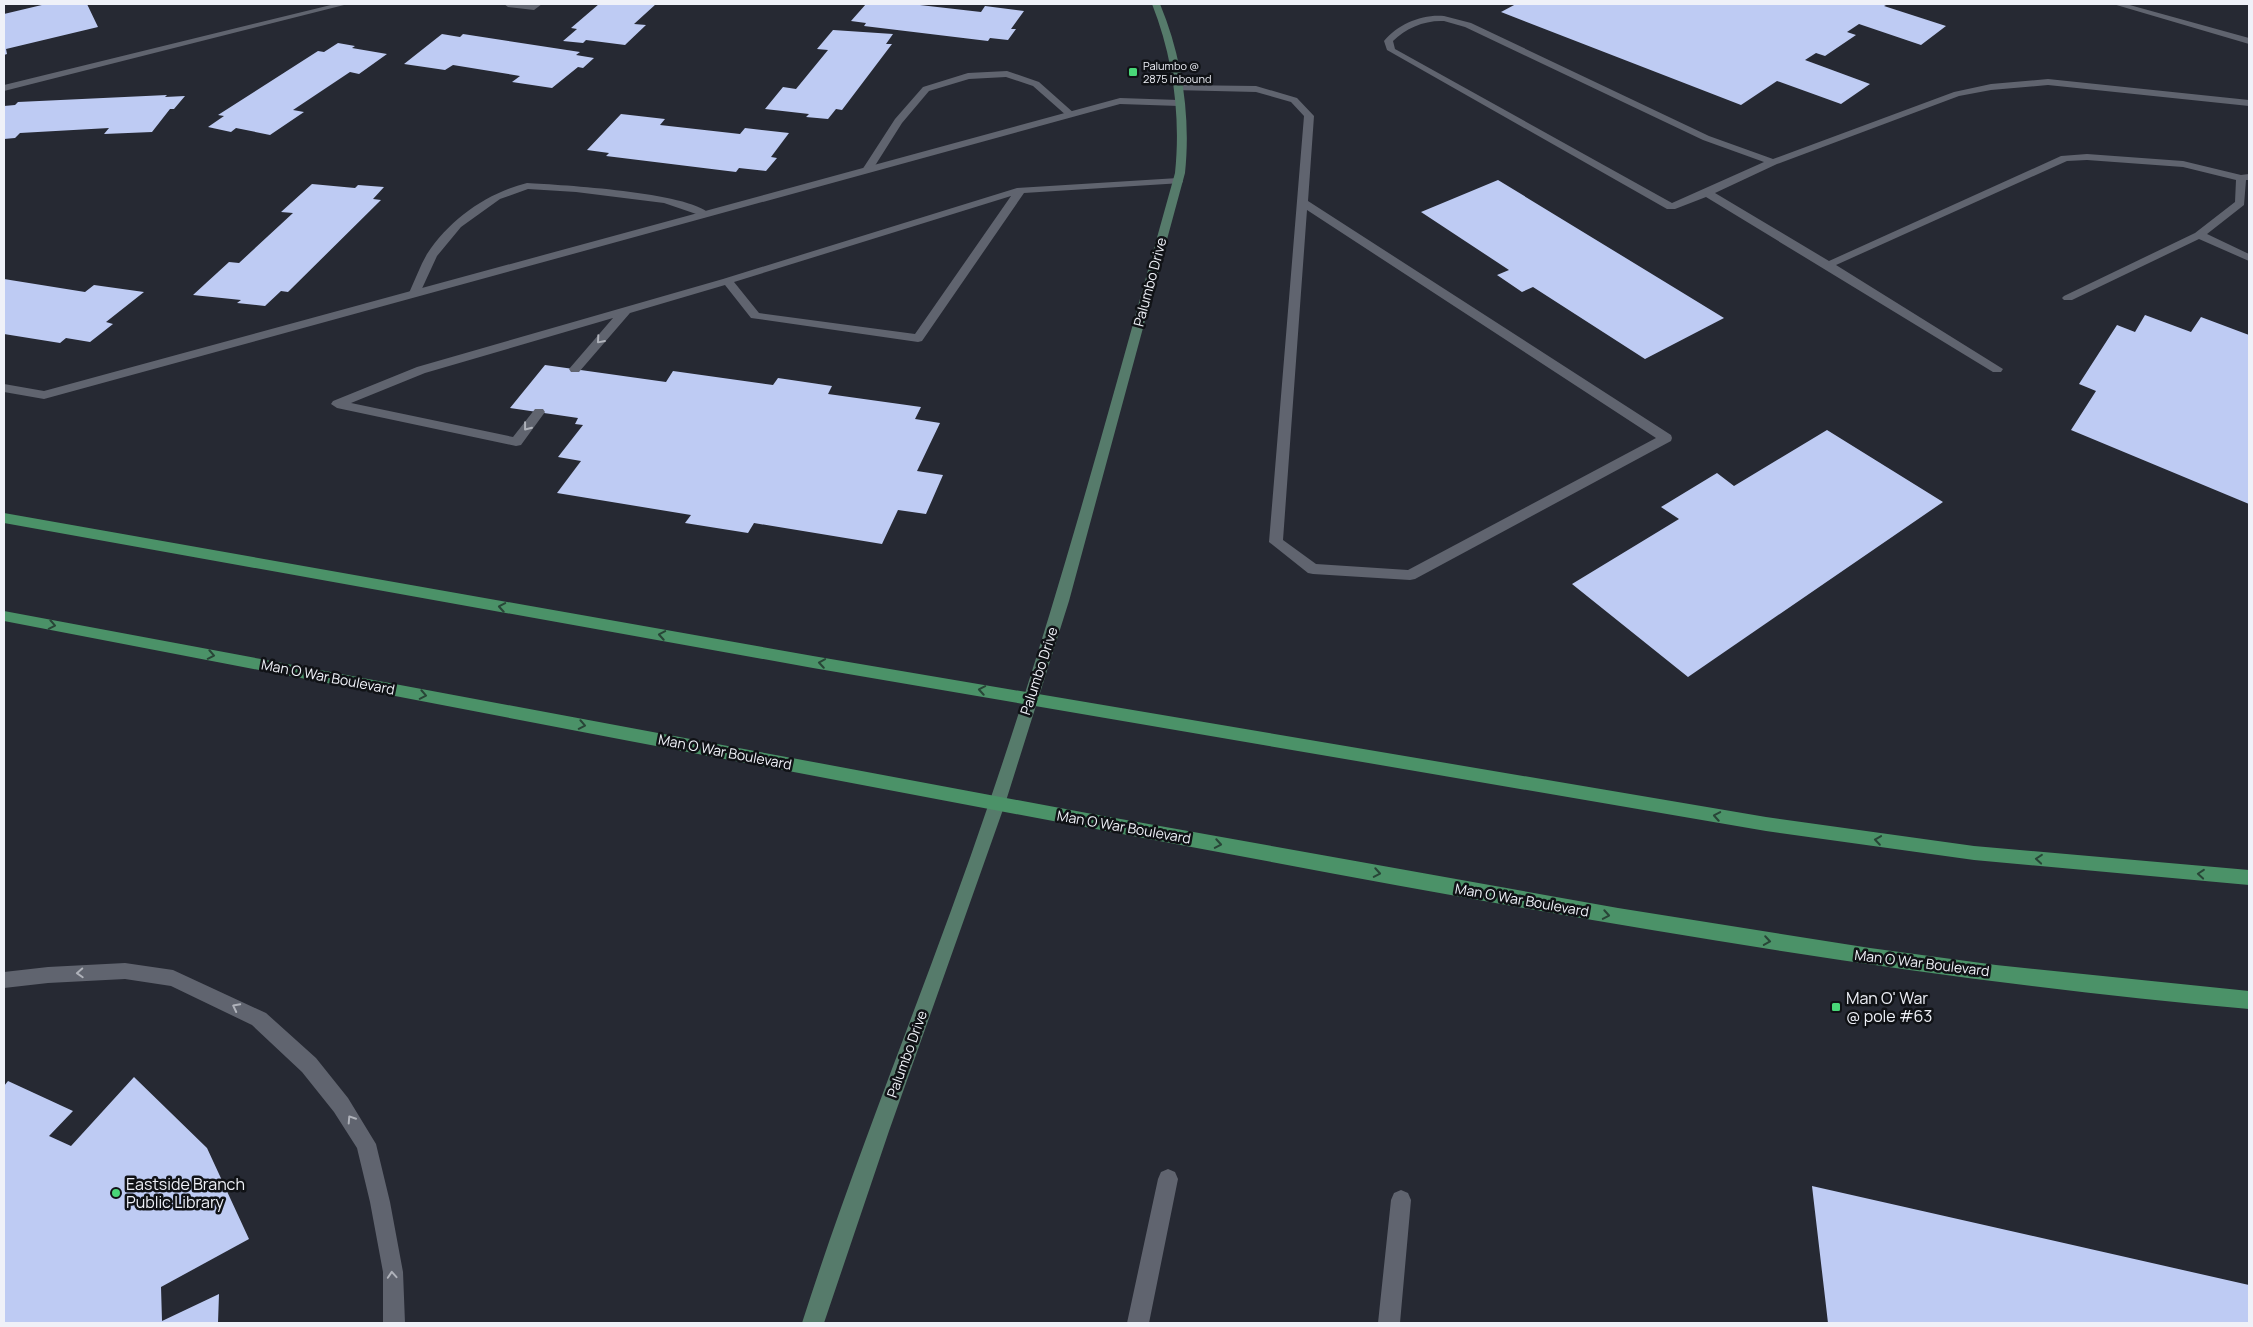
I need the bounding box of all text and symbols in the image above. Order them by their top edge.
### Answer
place label: Palumbo @ 2875 Inbound [1143,58,1211,86]
marker: Palumbo @ 2875 Inbound [1127,66,1139,78]
street label: Palumbo Drive [1129,235,1171,329]
one-way arrow [597,334,606,343]
one-way arrow [525,421,533,430]
one-way arrow [498,602,506,612]
one-way arrow [47,619,56,630]
street label: Palumbo Drive [1015,624,1062,717]
one-way arrow [658,631,666,641]
one-way arrow [207,649,216,660]
street label: Man O War Boulevard [260,654,397,699]
one-way arrow [818,659,826,669]
one-way arrow [978,685,987,695]
one-way arrow [418,689,427,700]
one-way arrow [578,720,587,730]
street label: Man O War Boulevard [657,729,794,774]
street label: Man O War Boulevard [1056,805,1193,848]
one-way arrow [1712,812,1721,822]
one-way arrow [1873,835,1881,846]
one-way arrow [1213,839,1222,849]
one-way arrow [2035,854,2043,865]
one-way arrow [1373,868,1382,878]
one-way arrow [2196,868,2204,879]
street label: Man O War Boulevard [1454,878,1591,921]
one-way arrow [1602,910,1611,920]
one-way arrow [1763,935,1771,946]
street label: Man O War Boulevard [1854,945,1991,980]
one-way arrow [76,968,84,979]
place label: Man O' War @ pole #63 [1846,987,1932,1027]
marker: Man O' War @ pole #63 [1830,1001,1842,1013]
one-way arrow [232,1003,241,1013]
street label: Palumbo Drive [882,1008,931,1100]
one-way arrow [347,1116,357,1125]
place label: Eastside Branch Public Library [126,1173,245,1213]
marker: Eastside Branch Public Library [110,1187,122,1199]
one-way arrow [387,1270,398,1278]

